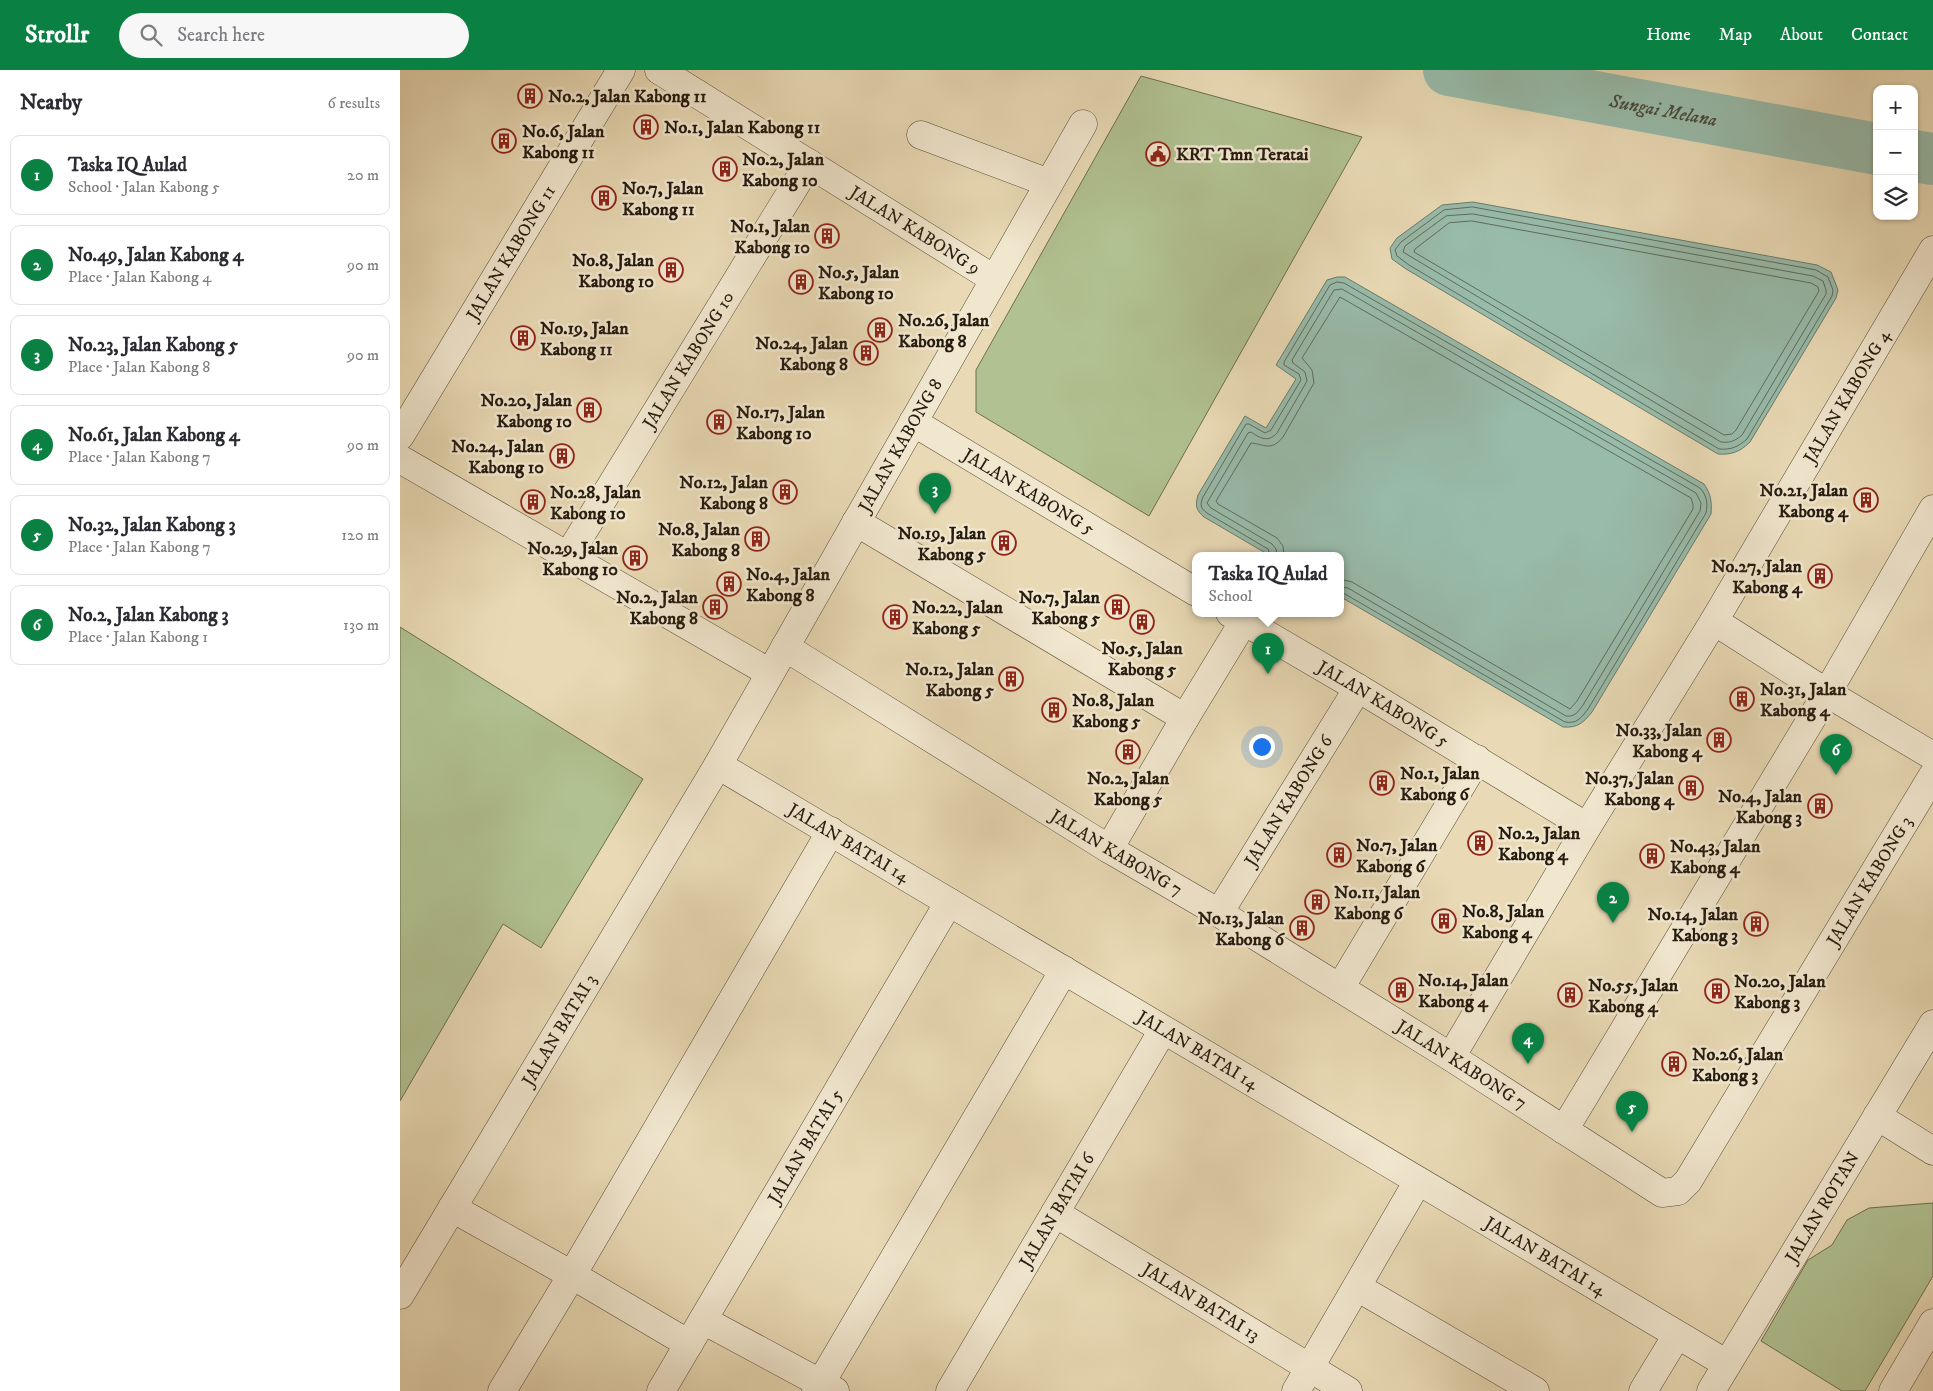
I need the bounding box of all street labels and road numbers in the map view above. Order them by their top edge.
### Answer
street label: JALAN KABONG 9 [844,181,984,280]
street label: JALAN KABONG 11 [461,182,561,327]
street label: JALAN KABONG 10 [638,288,740,435]
street label: JALAN KABONG 4 [1799,326,1896,469]
street label: JALAN KABONG 8 [853,375,948,518]
street label: JALAN KABONG 5 [957,443,1098,540]
street label: JALAN KABONG 5 [1311,655,1453,753]
street label: JALAN KABONG 6 [1239,731,1338,873]
street label: JALAN BATAI 14 [782,798,913,888]
street label: JALAN KABONG 7 [1044,804,1186,901]
street label: JALAN KABONG 3 [1821,812,1918,952]
street label: JALAN BATAI 3 [517,971,602,1092]
street label: JALAN BATAI 14 [1131,1005,1262,1095]
street label: JALAN KABONG 7 [1390,1015,1530,1115]
street label: JALAN BATAI 5 [763,1086,848,1210]
street label: JALAN ROTAN [1780,1148,1865,1269]
street label: JALAN BATAI 6 [1014,1149,1100,1274]
street label: JALAN BATAI 14 [1478,1211,1610,1302]
street label: JALAN BATAI 13 [1136,1258,1263,1347]

